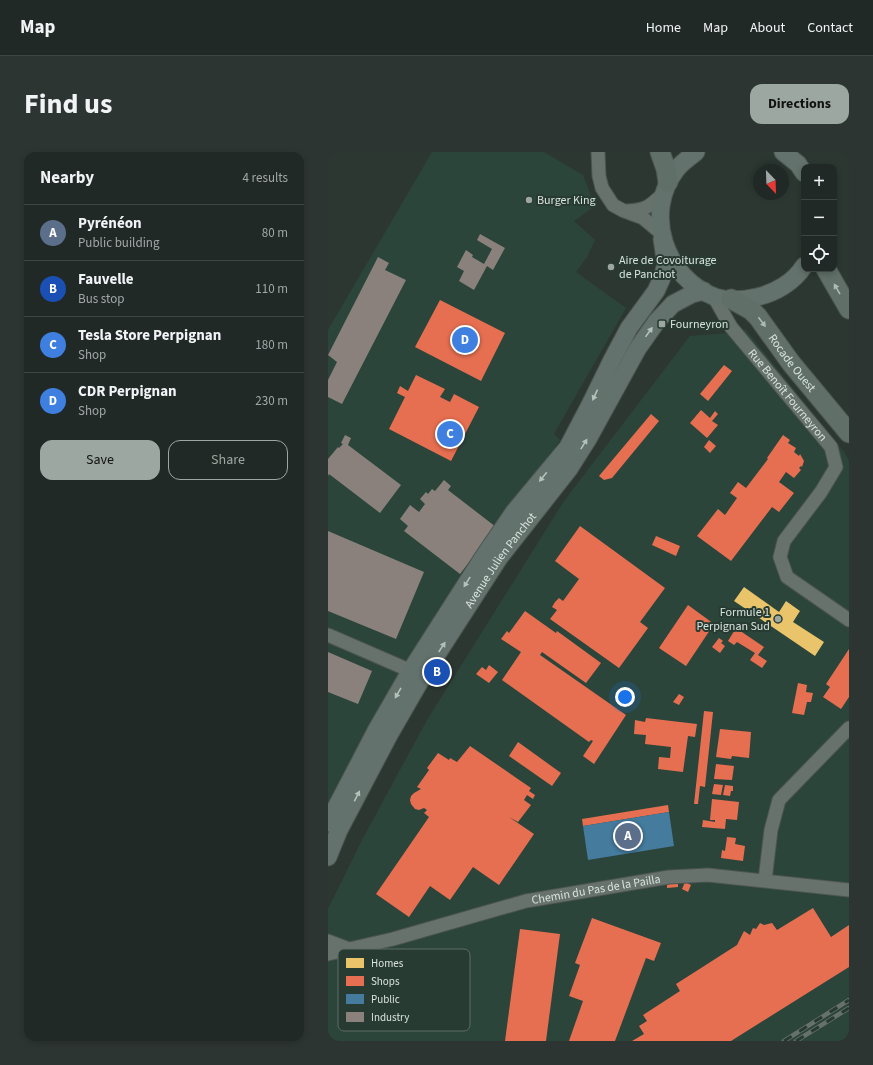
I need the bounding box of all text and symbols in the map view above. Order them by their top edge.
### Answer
text: Map [20,14,55,41]
text: Home [646,18,681,38]
text: Map [703,18,728,38]
text: About [750,18,785,38]
text: Contact [807,18,853,38]
text: Find us [24,84,112,124]
button: Directions [750,84,849,124]
north arrow [753,164,789,200]
map controls [801,164,837,272]
button: + [801,164,837,200]
text: Nearby [40,166,94,190]
text: 4 results [243,169,288,187]
place label: Burger King [537,192,596,209]
marker: Burger King [524,195,534,205]
button: − [801,200,837,236]
text: Pyrénéon [78,213,142,234]
text: A [49,224,57,242]
text: 80 m [262,224,288,242]
text: Public building [78,234,160,252]
button: locate [801,236,837,272]
place label: Aire de Covoiturage de Panchot [619,252,717,283]
marker: Aire de Covoiturage de Panchot [606,262,616,272]
text: Fauvelle [78,269,134,290]
text: B [49,280,57,298]
text: 110 m [255,280,288,298]
one-way arrow [834,283,841,295]
text: Bus stop [78,290,124,308]
place label: Fourneyron [670,316,728,333]
one-way arrow [757,317,766,328]
marker: Fourneyron [657,319,667,329]
text: Tesla Store Perpignan [78,325,221,346]
pin: D [452,325,478,355]
one-way arrow [645,326,653,337]
street label: Rocade Ouest [764,331,820,396]
text: C [49,336,57,354]
text: 180 m [255,336,288,354]
street label: Rue Benoît Fourneyron [744,345,831,445]
text: Shop [78,346,106,364]
text: CDR Perpignan [78,381,177,402]
one-way arrow [592,389,598,401]
text: D [49,392,57,410]
text: 230 m [255,392,288,410]
text: Shop [78,402,106,420]
pin: C [437,419,463,449]
one-way arrow [581,438,588,450]
button: Save [40,440,160,480]
button: Share [168,440,288,480]
one-way arrow [539,472,547,482]
street label: Avenue Julien Panchot [461,509,541,612]
one-way arrow [463,577,471,587]
place label: Formule 1 Perpignan Sud [697,604,770,635]
marker: Formule 1 Perpignan Sud [773,614,783,624]
one-way arrow [438,642,446,652]
pin: B [424,657,450,687]
one-way arrow [395,687,402,699]
your location [615,687,635,707]
one-way arrow [354,790,360,802]
pin: A [615,821,641,851]
street label: Chemin du Pas de la Pailla [530,871,662,909]
legend [338,949,470,1031]
text: Homes [371,956,404,971]
text: Shops [371,974,400,989]
text: Public [371,992,400,1007]
text: Industry [371,1010,409,1025]

